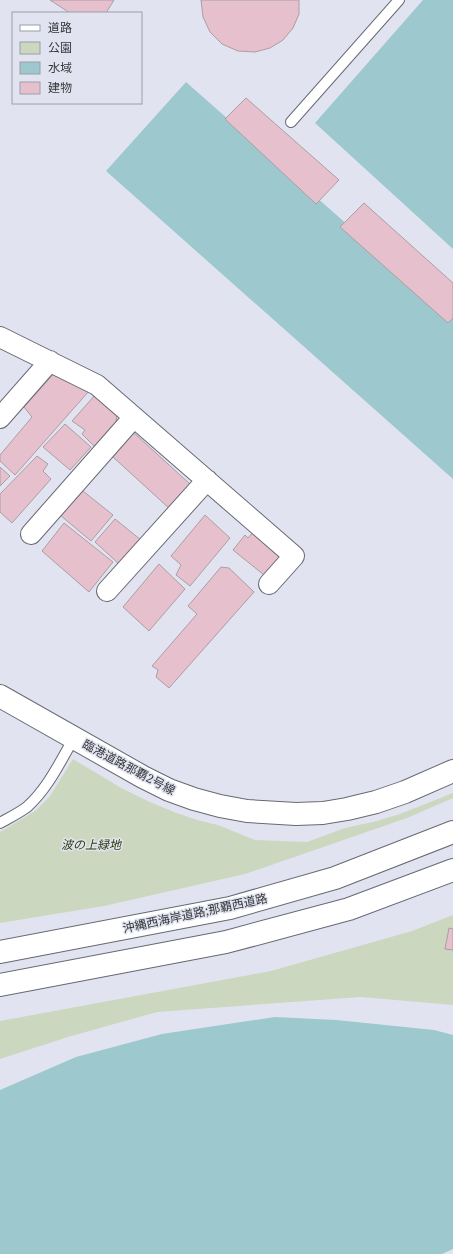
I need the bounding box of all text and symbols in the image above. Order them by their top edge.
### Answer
legend [12,12,142,104]
text: 道路 [48,19,72,36]
text: 公園 [48,39,72,56]
text: 水域 [48,59,72,76]
text: 建物 [48,79,72,96]
street label: 臨港道路那覇2号線 [80,735,178,799]
park label: 波の上緑地 [61,836,123,853]
street label: 沖縄西海岸道路;那覇西道路 [121,889,269,937]

